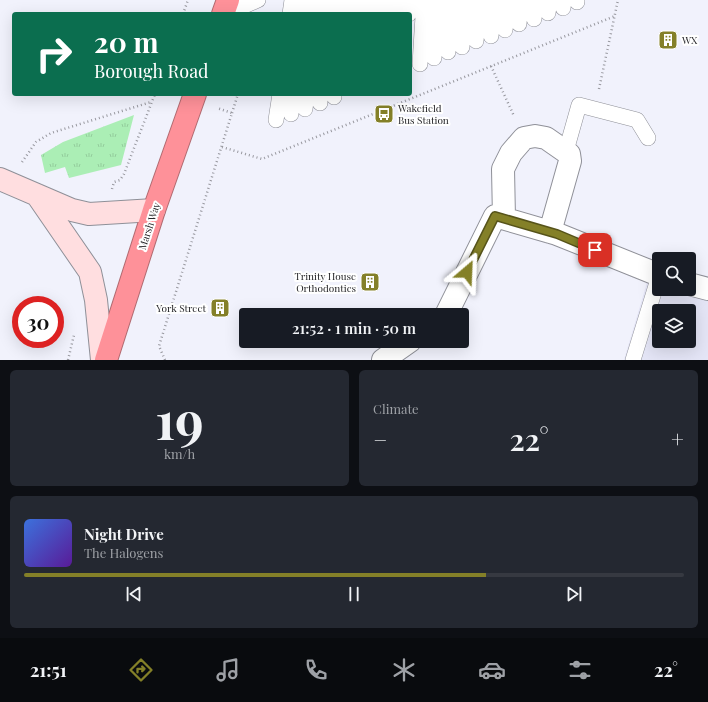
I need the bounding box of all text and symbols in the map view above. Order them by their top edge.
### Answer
text: 20 m [94,23,159,60]
icon: right [28,28,80,80]
building icon: WX [657,29,679,51]
place label: WX [681,33,698,47]
text: Borough Road [94,59,209,83]
place label: Wakefield Bus Station [397,101,449,127]
bus stop icon: Wakefield Bus Station [373,103,395,125]
street label: Marsh Way [135,200,163,252]
pin [578,233,612,267]
icon: arrive [584,239,606,261]
position arrow [446,251,488,293]
map controls [652,252,696,348]
button: search [652,252,696,296]
place label: Trinity House Orthodontics [294,269,356,295]
building icon: Trinity House Orthodontics [359,271,381,293]
speed limit sign: 30 [12,296,64,348]
building icon: York Street [209,297,231,319]
place label: York Street [155,301,206,315]
button: layers [652,304,696,348]
text: 21:52 · 1 min · 50 m [292,318,416,338]
text: 19 [155,384,204,453]
text: Climate [373,400,419,417]
text: 22° [509,419,549,459]
text: − [373,424,387,454]
text: + [671,424,684,454]
text: km/h [164,445,195,462]
text: Night Drive [84,524,164,544]
text: The Halogens [84,544,163,561]
icon: previous [123,583,145,605]
icon: pause [343,583,365,605]
icon: next [563,583,585,605]
icon: directions [127,656,155,684]
icon: music [214,656,242,684]
icon: phone [302,656,330,684]
icon: climate [390,656,418,684]
icon: car [478,656,506,684]
icon: filters [566,656,594,684]
text: 21:51 [30,658,67,682]
text: 22° [654,658,678,682]

